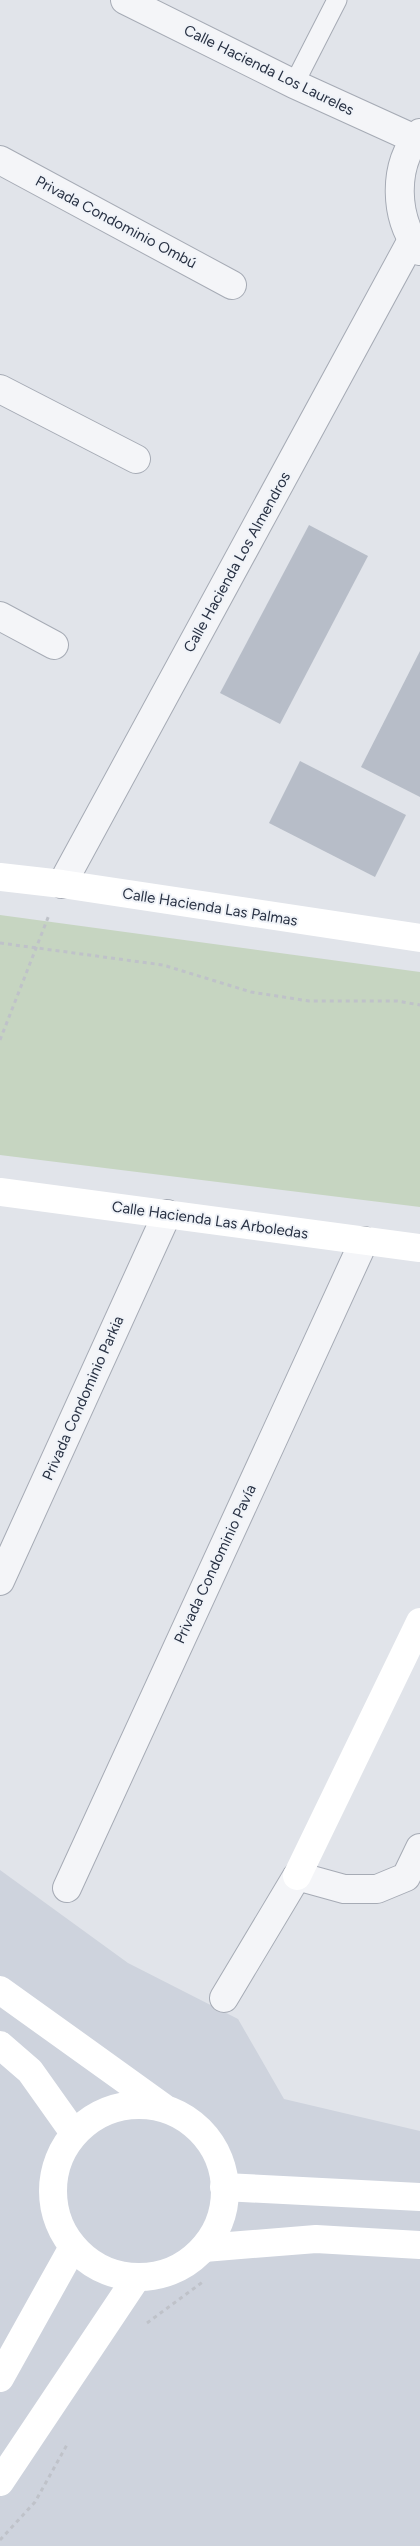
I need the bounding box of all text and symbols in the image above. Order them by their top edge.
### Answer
street label: Calle Hacienda Los Laureles [181,21,357,119]
street label: Privada Condominio Ombú [32,172,200,272]
street label: Calle Hacienda Los Almendros [180,469,294,655]
street label: Calle Hacienda Las Palmas [121,884,299,930]
street label: Calle Hacienda Las Arboledas [111,1197,309,1243]
street label: Privada Condominio Parkia [39,1313,127,1483]
street label: Privada Condominio Pavía [170,1482,260,1646]

